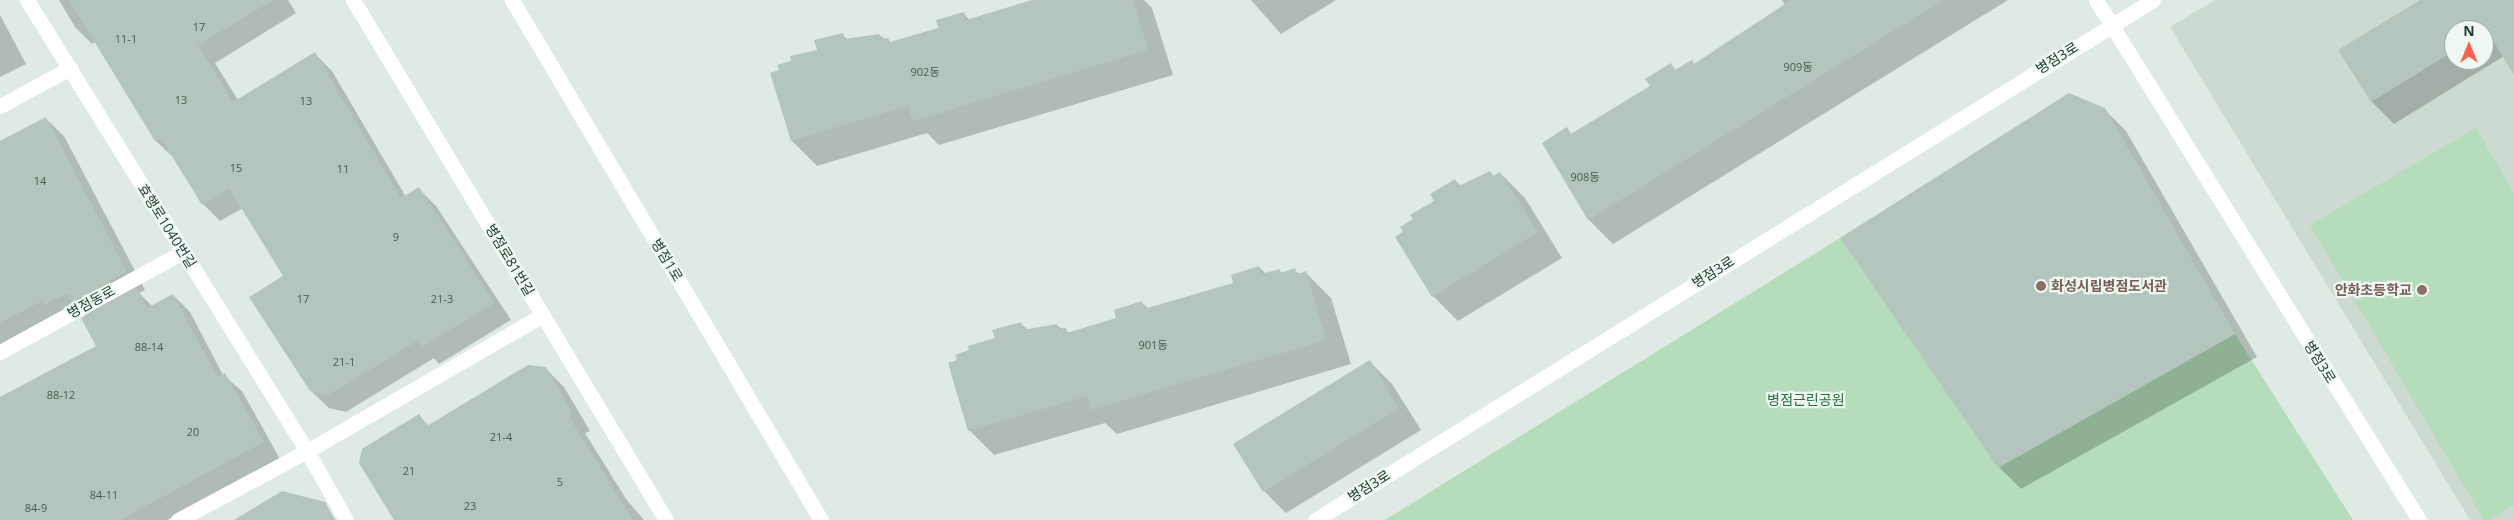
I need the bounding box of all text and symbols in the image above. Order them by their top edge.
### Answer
house number: 17 [193,20,205,34]
north arrow [2444,20,2494,70]
text: N [2463,21,2475,40]
house number: 11-1 [115,32,137,46]
street label: 병점3로 [2033,39,2081,77]
house number: 909동 [1784,60,1812,74]
house number: 902동 [911,65,939,79]
house number: 13 [175,93,187,107]
house number: 13 [300,94,312,108]
house number: 15 [230,161,242,175]
house number: 11 [337,162,349,176]
house number: 908동 [1571,170,1599,184]
house number: 14 [34,174,46,188]
street label: 효행로1040번길 [134,181,200,271]
street label: 병점로81번길 [482,221,538,299]
house number: 9 [393,230,399,244]
street label: 병점1로 [648,236,686,284]
street label: 병점3로 [1689,253,1737,291]
place label: 화성시립병점도서관 [2051,278,2167,294]
marker: 화성시립병점도서관 [2035,280,2047,292]
street label: 병점동로 [64,282,118,322]
place label: 안화초등학교 [2335,282,2412,298]
marker: 안화초등학교 [2416,284,2428,296]
house number: 17 [297,292,309,306]
house number: 21-3 [431,292,453,306]
house number: 901동 [1139,338,1167,352]
street label: 병점3로 [2301,338,2339,386]
house number: 88-14 [135,340,163,354]
house number: 21-1 [333,355,355,369]
house number: 88-12 [47,388,75,402]
park label: 병점근린공원 [1767,392,1845,408]
house number: 20 [187,425,199,439]
house number: 21-4 [490,430,512,444]
house number: 21 [403,464,415,478]
street label: 병점3로 [1345,467,1393,505]
house number: 5 [557,475,563,489]
house number: 84-11 [90,488,118,502]
house number: 23 [464,499,476,513]
house number: 84-9 [25,501,47,515]

